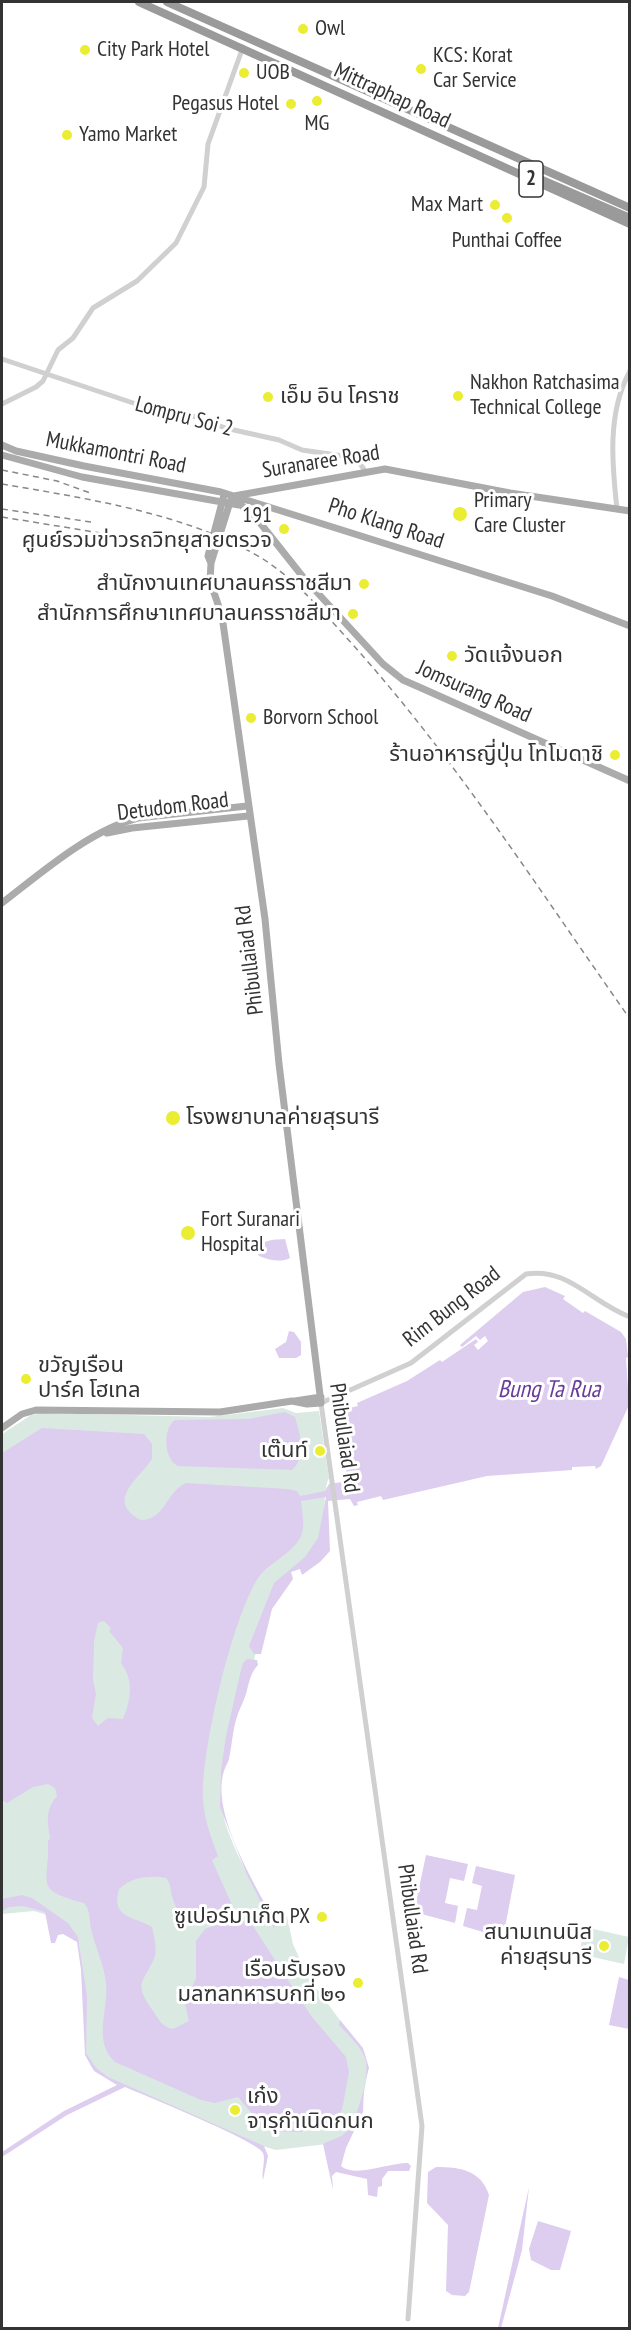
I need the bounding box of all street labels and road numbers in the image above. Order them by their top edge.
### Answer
street label: Mittraphap Road [330,58,454,134]
road number: 2 [519,161,543,197]
street label: Lompru Soi 2 [132,391,236,443]
street label: Mukkamontri Road [44,426,188,480]
street label: Suranaree Road [260,440,382,484]
street label: Pho Klang Road [325,493,447,555]
street label: Jomsurang Road [413,655,535,729]
street label: Detudom Road [116,787,230,827]
street label: Phibullaiad Rd [230,904,270,1016]
street label: Rim Bung Road [398,1261,506,1353]
street label: Phibullaiad Rd [323,1382,365,1494]
street label: Phibullaiad Rd [391,1863,433,1975]

